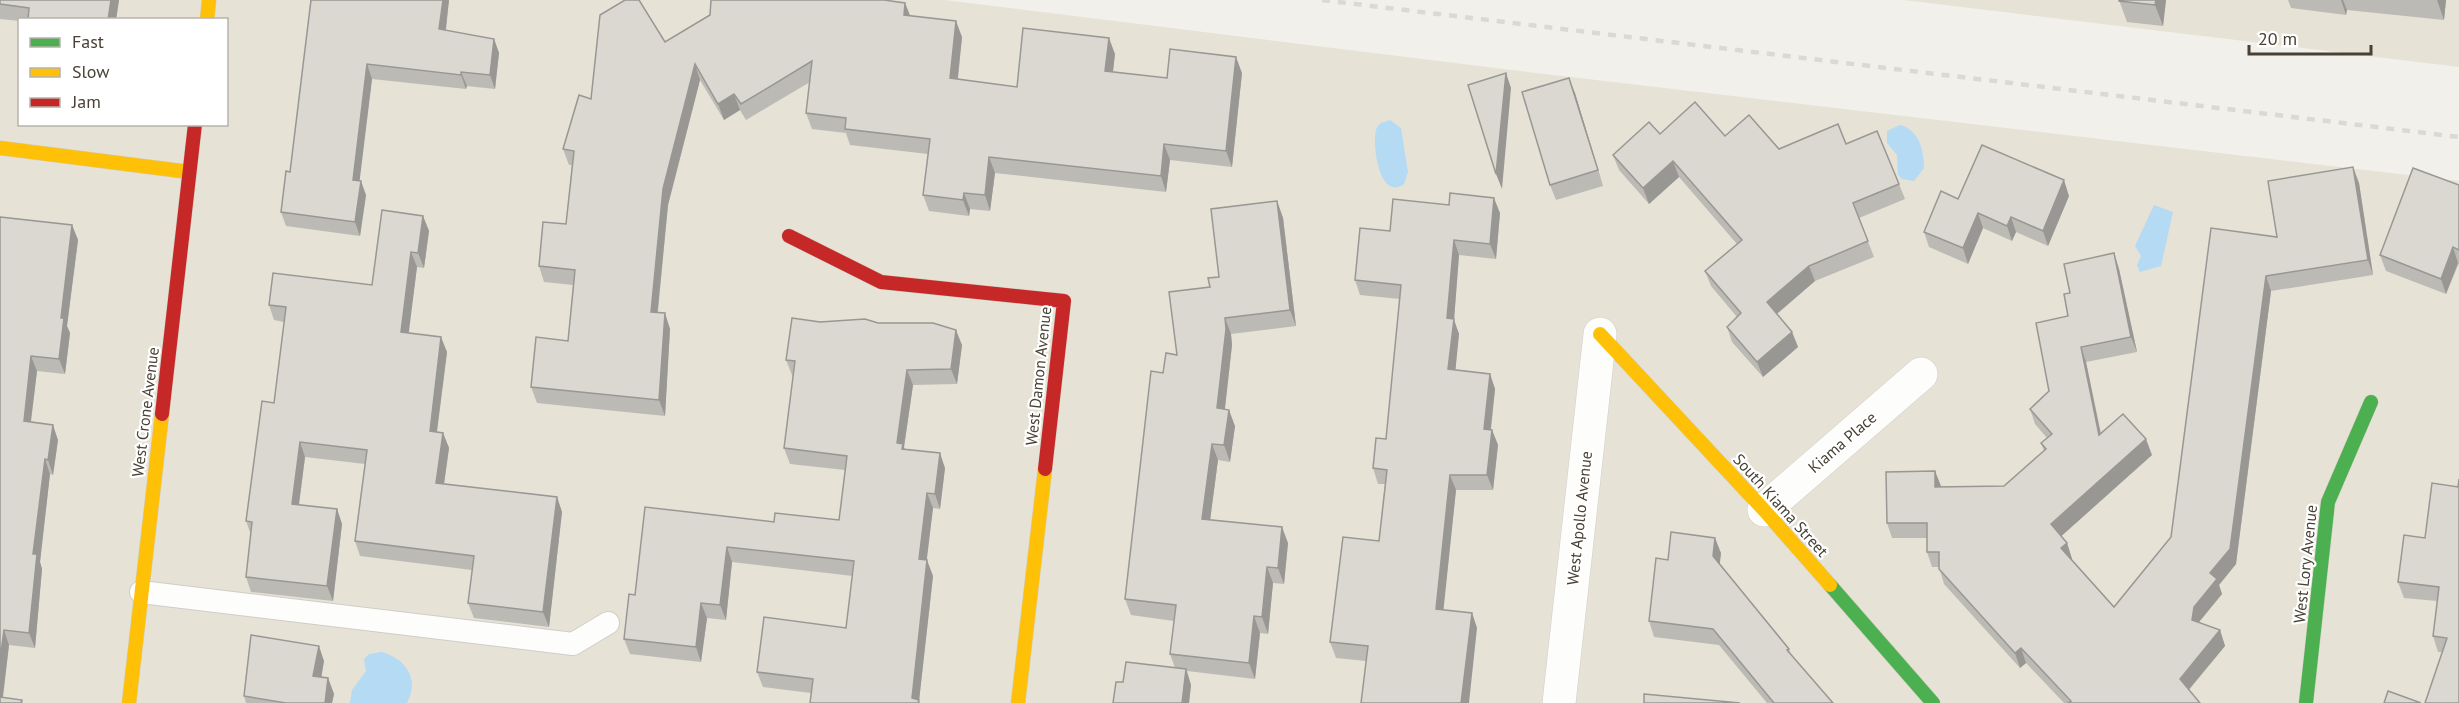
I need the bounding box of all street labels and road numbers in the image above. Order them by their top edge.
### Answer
street label: West Damon Avenue [1021,306,1055,446]
street label: West Crone Avenue [127,346,163,478]
street label: Kiama Place [1804,407,1880,477]
street label: South Kiama Street [1729,449,1833,561]
street label: West Apollo Avenue [1562,450,1596,586]
street label: West Lory Avenue [2289,504,2321,624]

